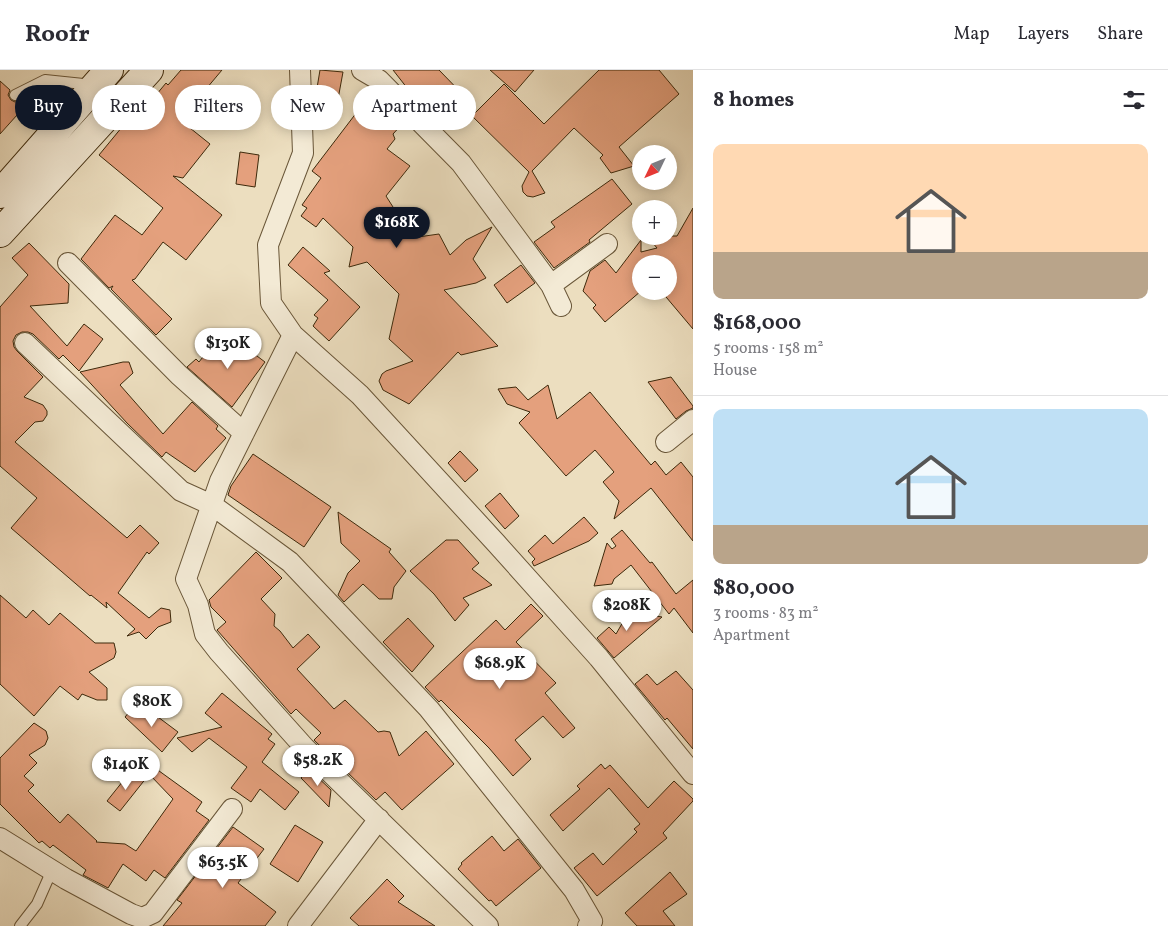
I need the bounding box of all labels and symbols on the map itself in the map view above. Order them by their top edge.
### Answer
north arrow [632,145,678,190]
pin: $168K [362,206,432,249]
pin: $130K [193,328,263,370]
pin: $208K [592,590,662,632]
pin: $68.9K [459,648,541,690]
pin: $80K [122,686,182,728]
pin: $58.2K [277,744,359,787]
pin: $140K [91,748,161,791]
pin: $63.5K [182,846,264,889]

